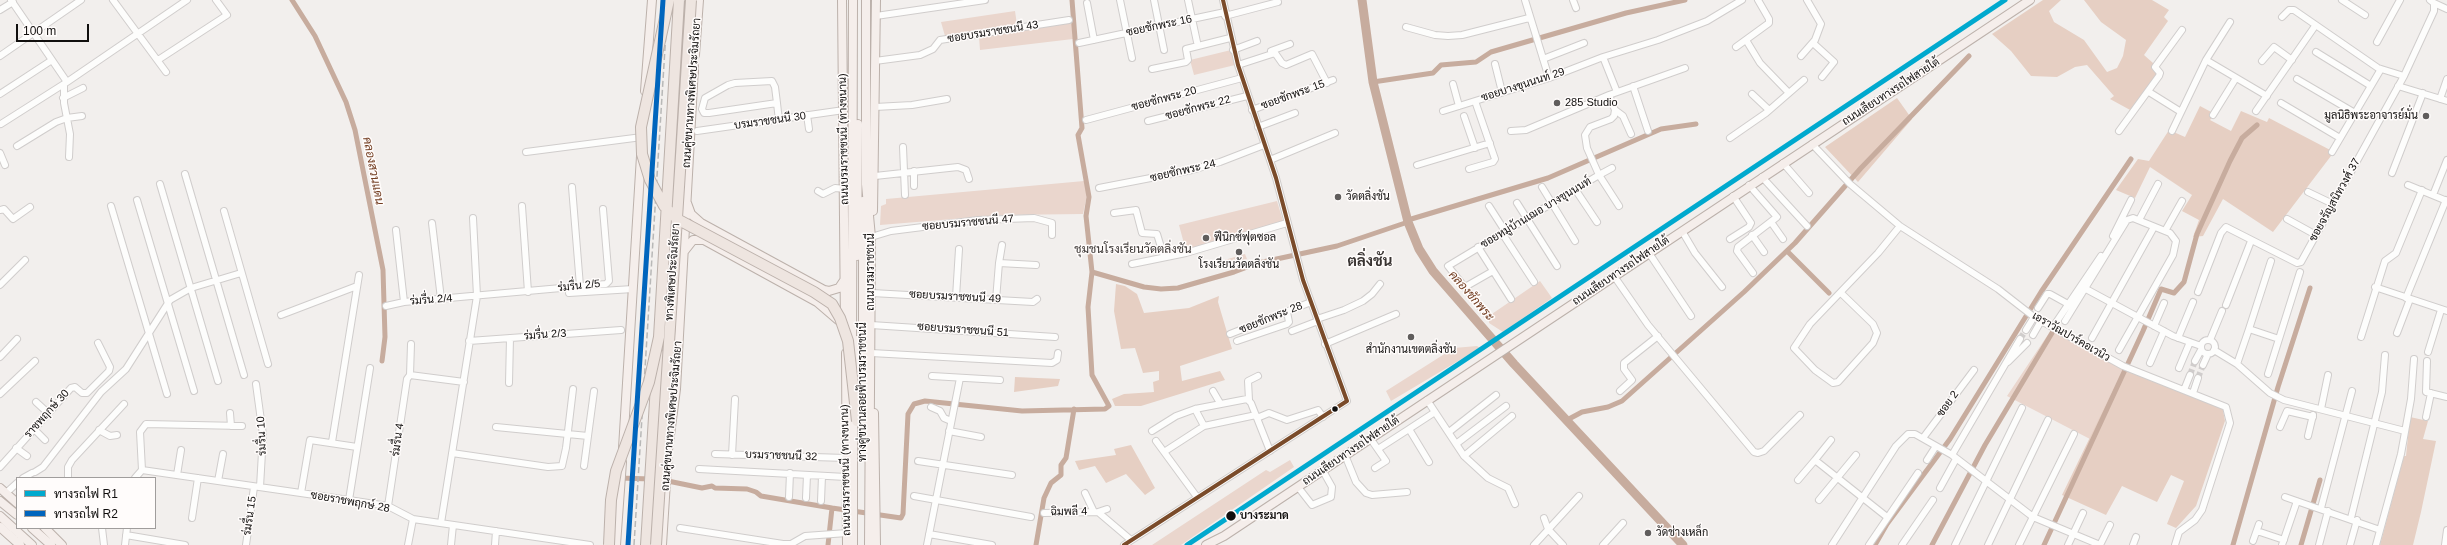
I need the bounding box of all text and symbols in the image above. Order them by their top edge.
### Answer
street label: ซอยชักพระ 16 [1125,13,1193,39]
scale bar [18,16,91,42]
street label: ถนนคู่ขนานทางพิเศษประจิมรัถยา [680,17,704,169]
street label: ซอยบรมราชชนนี 43 [947,18,1039,46]
text: 100 m [23,24,56,38]
street label: ถนนเลียบทางรถไฟสายใต้ [1840,55,1942,129]
street label: ซอยบางขุนนนท์ 29 [1480,65,1566,105]
street label: ถนนบรมราชชนนี (ทางขนาน) [836,73,852,205]
street label: ซอยชักพระ 15 [1259,77,1327,113]
street label: ซอยชักพระ 20 [1130,84,1198,114]
street label: ซอยชักพระ 22 [1164,93,1232,123]
place label: 285 Studio [1565,96,1618,110]
marker: 285 Studio [1552,98,1562,108]
street label: บรมราชชนนี 30 [733,109,807,133]
place label: มูลนิธิพระอาจารย์มั่น [2324,109,2418,123]
marker: มูลนิธิพระอาจารย์มั่น [2421,111,2431,121]
water label: คลองสวนแดน [359,136,387,206]
street label: ซอยจรัญสนิทวงศ์ 37 [2307,156,2363,244]
street label: ซอยชักพระ 24 [1149,157,1217,185]
street label: ซอยหมู่บ้านเฌอ บางขุนนนท์ [1478,175,1594,251]
place label: วัดตลิ่งชัน [1346,190,1390,204]
marker: วัดตลิ่งชัน [1333,192,1343,202]
street label: ซอยบรมราชชนนี 47 [922,212,1014,234]
street label: ทางพิเศษประจิมรัถยา [663,223,683,321]
place label: ฟีนิกซ์ฟุตซอล [1214,231,1276,245]
street label: ถนนบรมราชชนนี [864,233,878,311]
marker: ฟีนิกซ์ฟุตซอล [1201,233,1211,243]
street label: ถนนเลียบทางรถไฟสายใต้ [1570,234,1672,308]
district label: ชุมชนโรงเรียนวัดตลิ่งชัน [1074,243,1192,257]
marker: โรงเรียนวัดตลิ่งชัน [1234,247,1244,257]
district label: ตลิ่งชัน [1347,253,1393,271]
place label: โรงเรียนวัดตลิ่งชัน [1199,258,1279,272]
water label: คลองชักพระ [1445,268,1497,324]
street label: ร่มรื่น 2/5 [557,277,601,295]
street label: ซอยบรมราชชนนี 49 [909,288,1001,306]
street label: ร่มรื่น 2/4 [409,292,453,308]
street label: ซอยชักพระ 28 [1237,299,1305,337]
street label: เอราวัณปาร์คอเวนิว [2030,309,2112,365]
street label: ซอยบรมราชชนนี 51 [917,320,1009,340]
street label: ทางคู่ขนานลอยฟ้าบรมราชชนนี [856,322,870,462]
street label: ร่มรื่น 2/3 [523,327,567,343]
marker: สำนักงานเขตตลิ่งชัน [1406,332,1416,342]
street label: ถนนคู่ขนานทางพิเศษประจิมรัถยา [659,340,685,492]
place label: สำนักงานเขตตลิ่งชัน [1366,343,1456,357]
street label: ราชพฤกษ์ 30 [22,387,72,441]
street label: ซอย 2 [1934,389,1962,419]
street label: ถนนบรมราชชนนี (ทางขนาน) [838,404,854,536]
unlabelled marker [1330,404,1340,414]
street label: ถนนเลียบทางรถไฟสายใต้ [1300,414,1402,488]
street label: ร่มรื่น 10 [254,416,270,456]
street label: ร่มรื่น 4 [389,422,407,458]
street label: บรมราชชนนี 32 [745,448,817,464]
legend [16,477,156,529]
text: ทางรถไฟ R1 [54,487,118,501]
street label: ซอยราชพฤกษ์ 28 [309,489,391,515]
street label: ร่มรื่น 15 [241,495,259,537]
street label: ฉิมพลี 4 [1051,505,1087,519]
text: ทางรถไฟ R2 [54,507,118,521]
marker: บางระมาด [1224,509,1238,523]
place label: บางระมาด [1240,509,1289,523]
place label: วัดช่างเหล็ก [1656,526,1708,540]
marker: วัดช่างเหล็ก [1643,528,1653,538]

